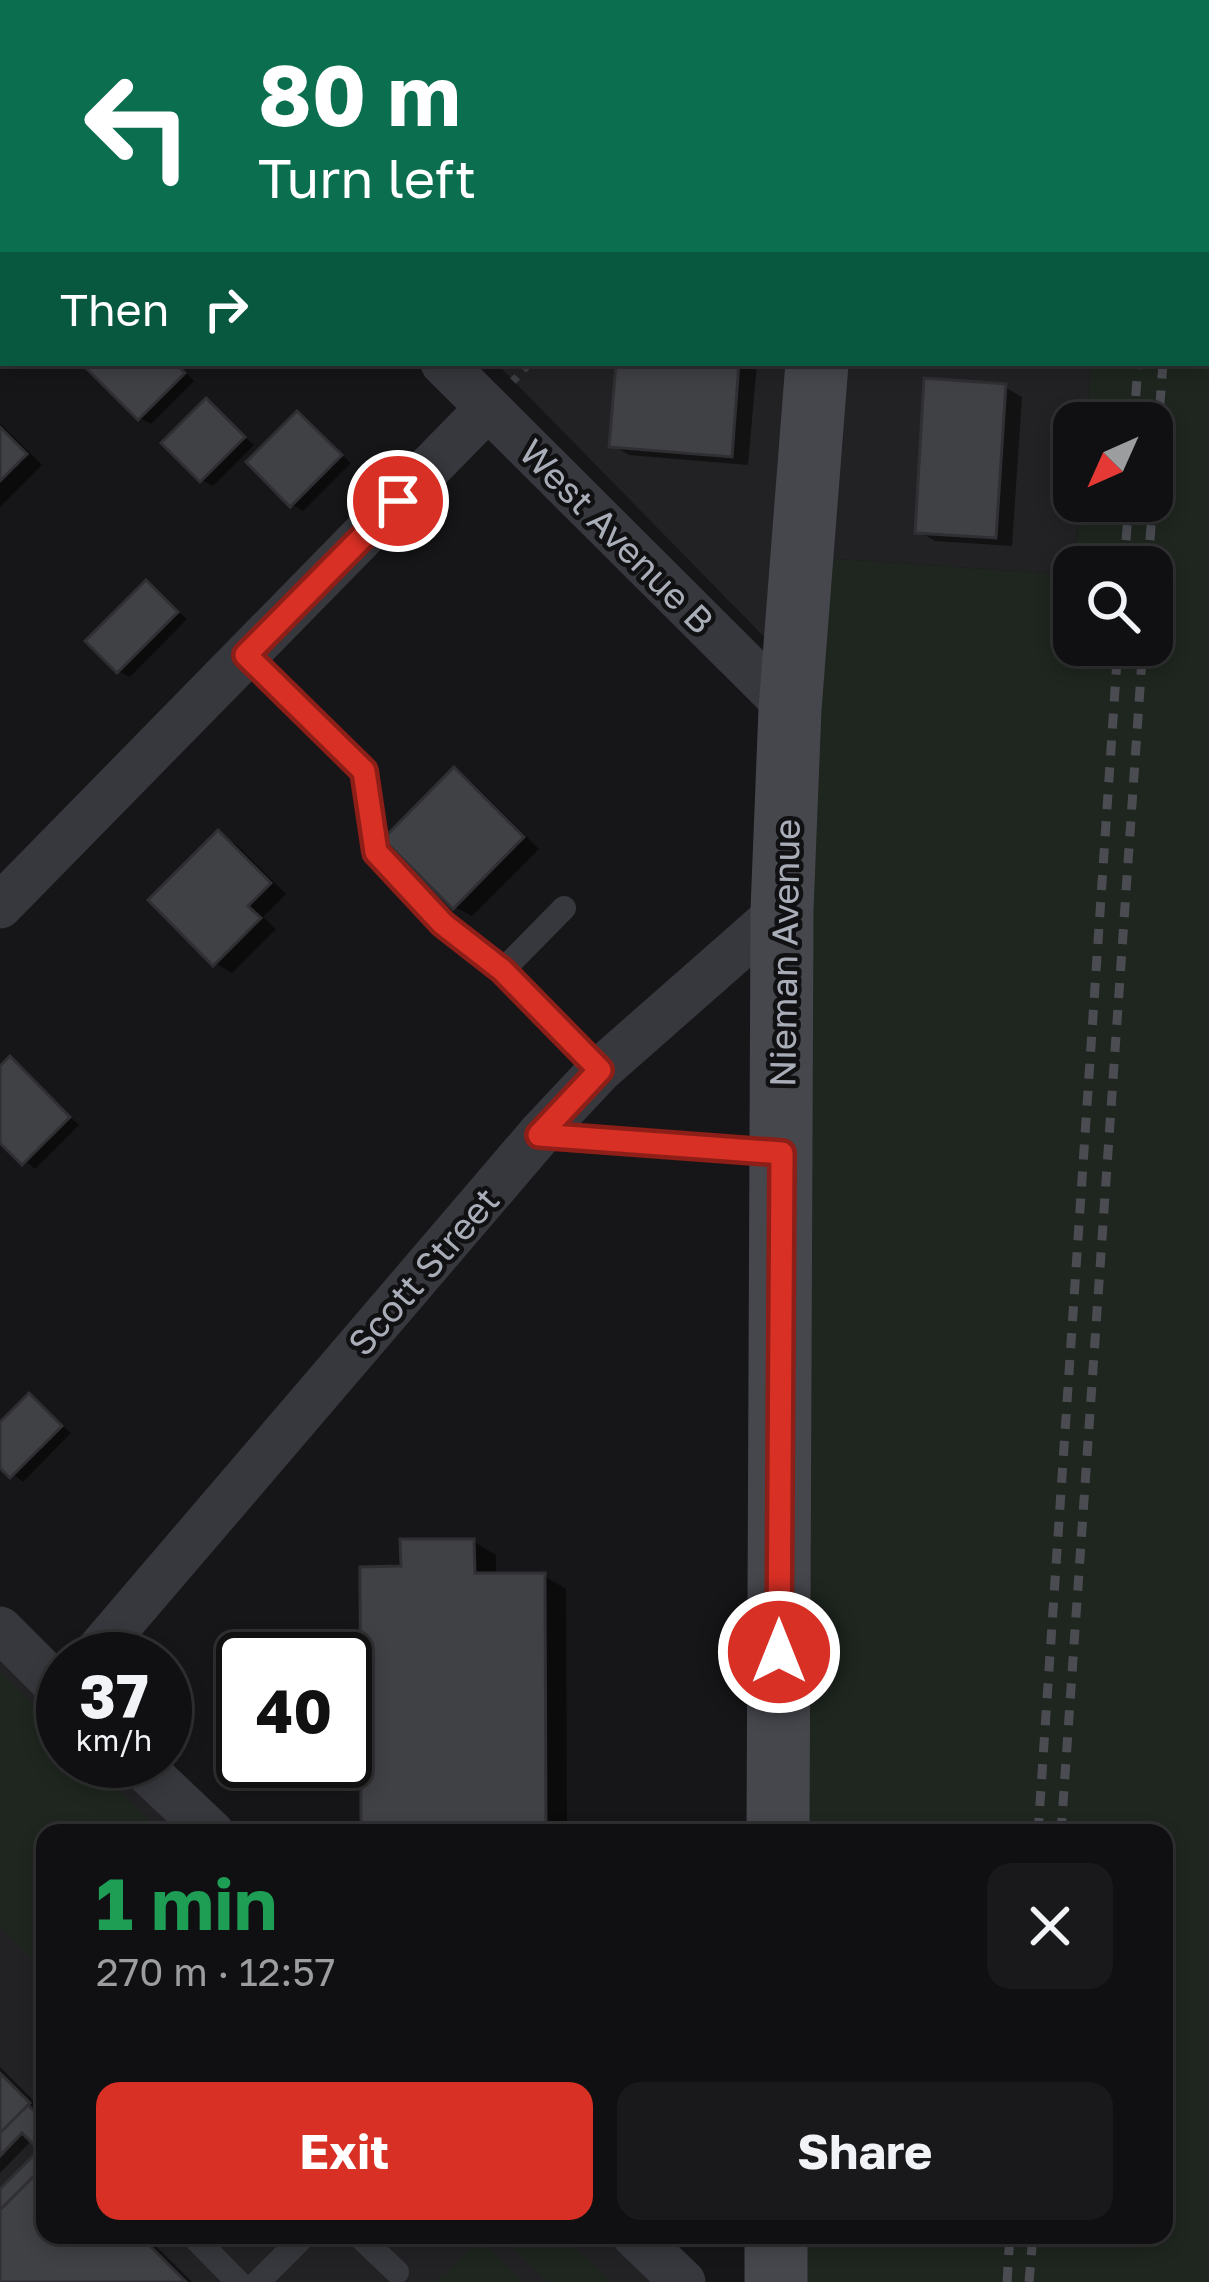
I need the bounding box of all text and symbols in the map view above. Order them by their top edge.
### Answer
text: 80 m [258,44,461,144]
icon: left [60,48,216,204]
text: Turn left [258,145,476,210]
icon: right [193,276,259,342]
text: Then [60,282,169,336]
north arrow [1053,402,1173,522]
map controls [1053,402,1173,666]
street label: West Avenue B [511,430,723,642]
pin [347,450,449,552]
icon: arrive [365,468,431,534]
button: search [1053,546,1173,666]
street label: Nieman Avenue [760,818,808,1088]
street label: Scott Street [338,1178,508,1364]
position arrow [716,1589,842,1715]
speed limit sign: 40 [216,1632,372,1788]
text: 37 [79,1659,149,1731]
text: km/h [76,1722,152,1758]
text: 1 min [96,1859,277,1946]
button: close [987,1863,1113,1989]
text: 270 m · 12:57 [96,1948,335,1995]
button: Exit [96,2082,593,2220]
button: Share [617,2082,1113,2220]

